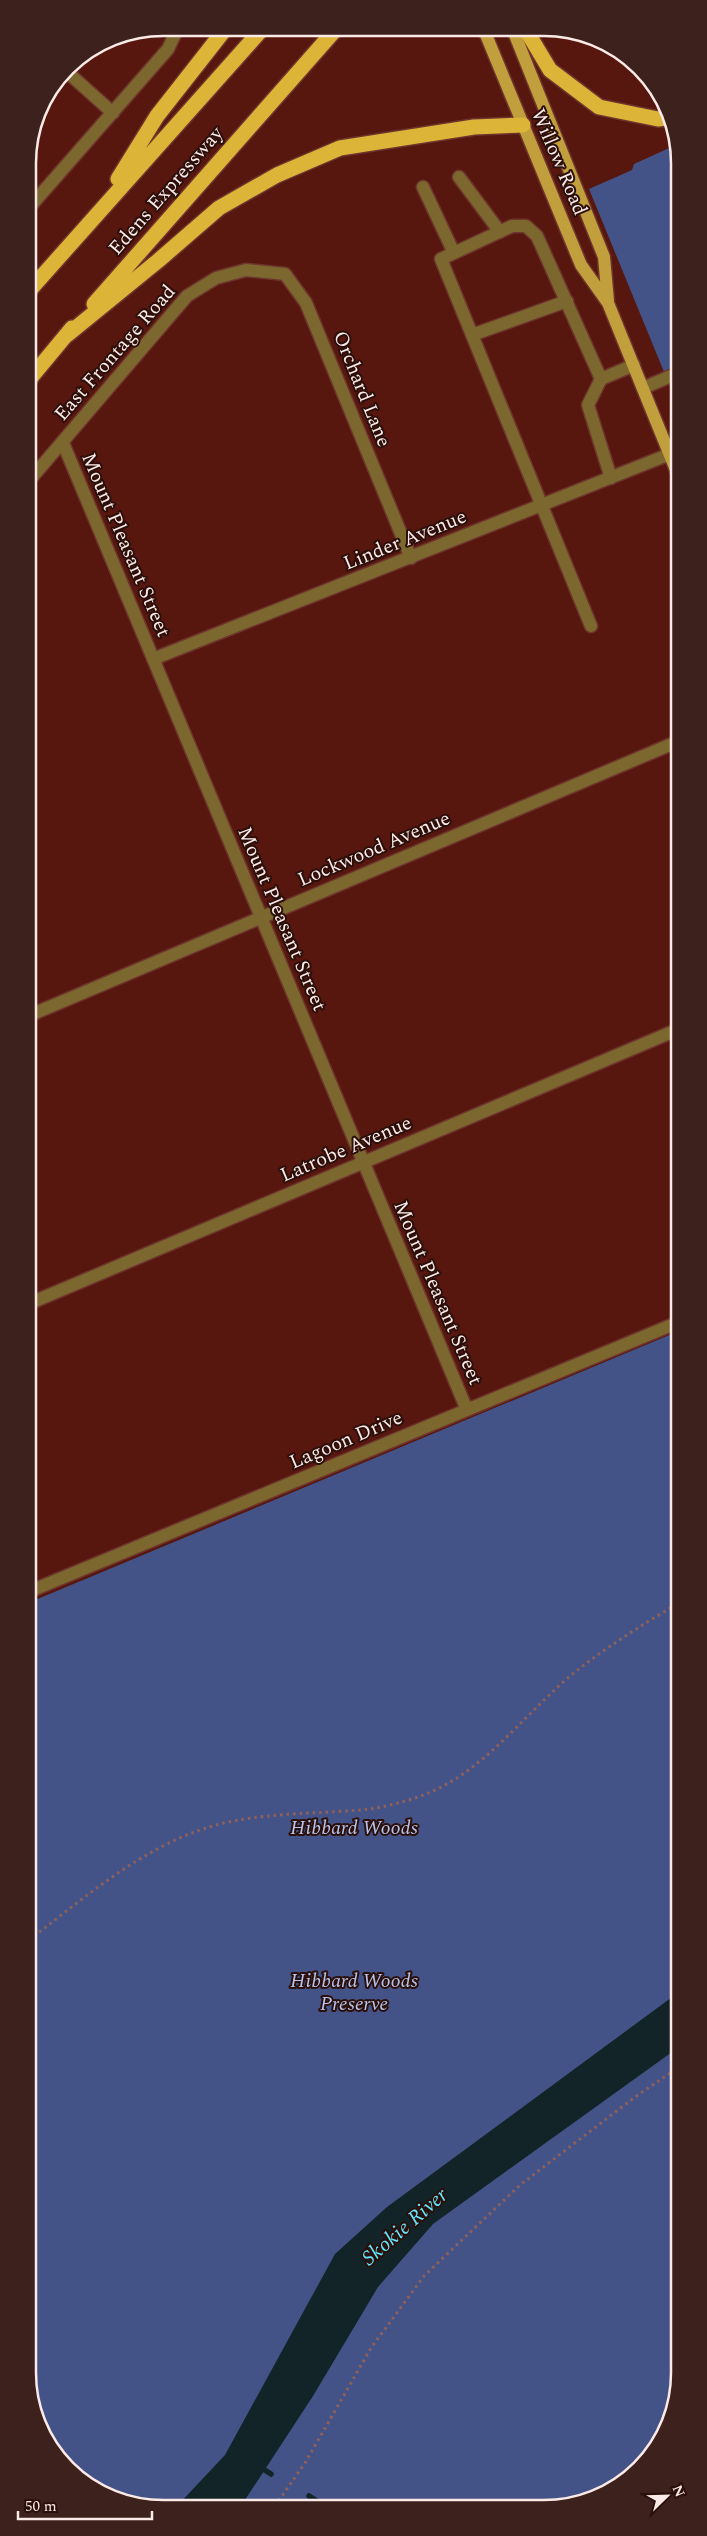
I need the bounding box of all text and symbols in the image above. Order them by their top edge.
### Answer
street label: Willow Road [523,104,595,220]
street label: Edens Expressway [101,119,232,262]
street label: East Frontage Road [47,278,183,428]
street label: Orchard Lane [325,326,399,452]
street label: Mount Pleasant Street [74,448,178,642]
street label: Linder Avenue [339,502,471,578]
street label: Lockwood Avenue [293,803,455,895]
street label: Mount Pleasant Street [230,822,334,1016]
street label: Latrobe Avenue [276,1108,416,1190]
street label: Mount Pleasant Street [386,1196,490,1390]
street label: Lagoon Drive [285,1403,407,1477]
park label: Hibbard Woods [290,1813,418,1843]
park label: Hibbard Woods Preserve [290,1966,418,2019]
water label: Skokie River [355,2180,456,2274]
north arrow [642,2471,692,2521]
text: N [667,2482,690,2500]
scale bar [18,2488,151,2520]
text: 50 m [25,2495,57,2518]

